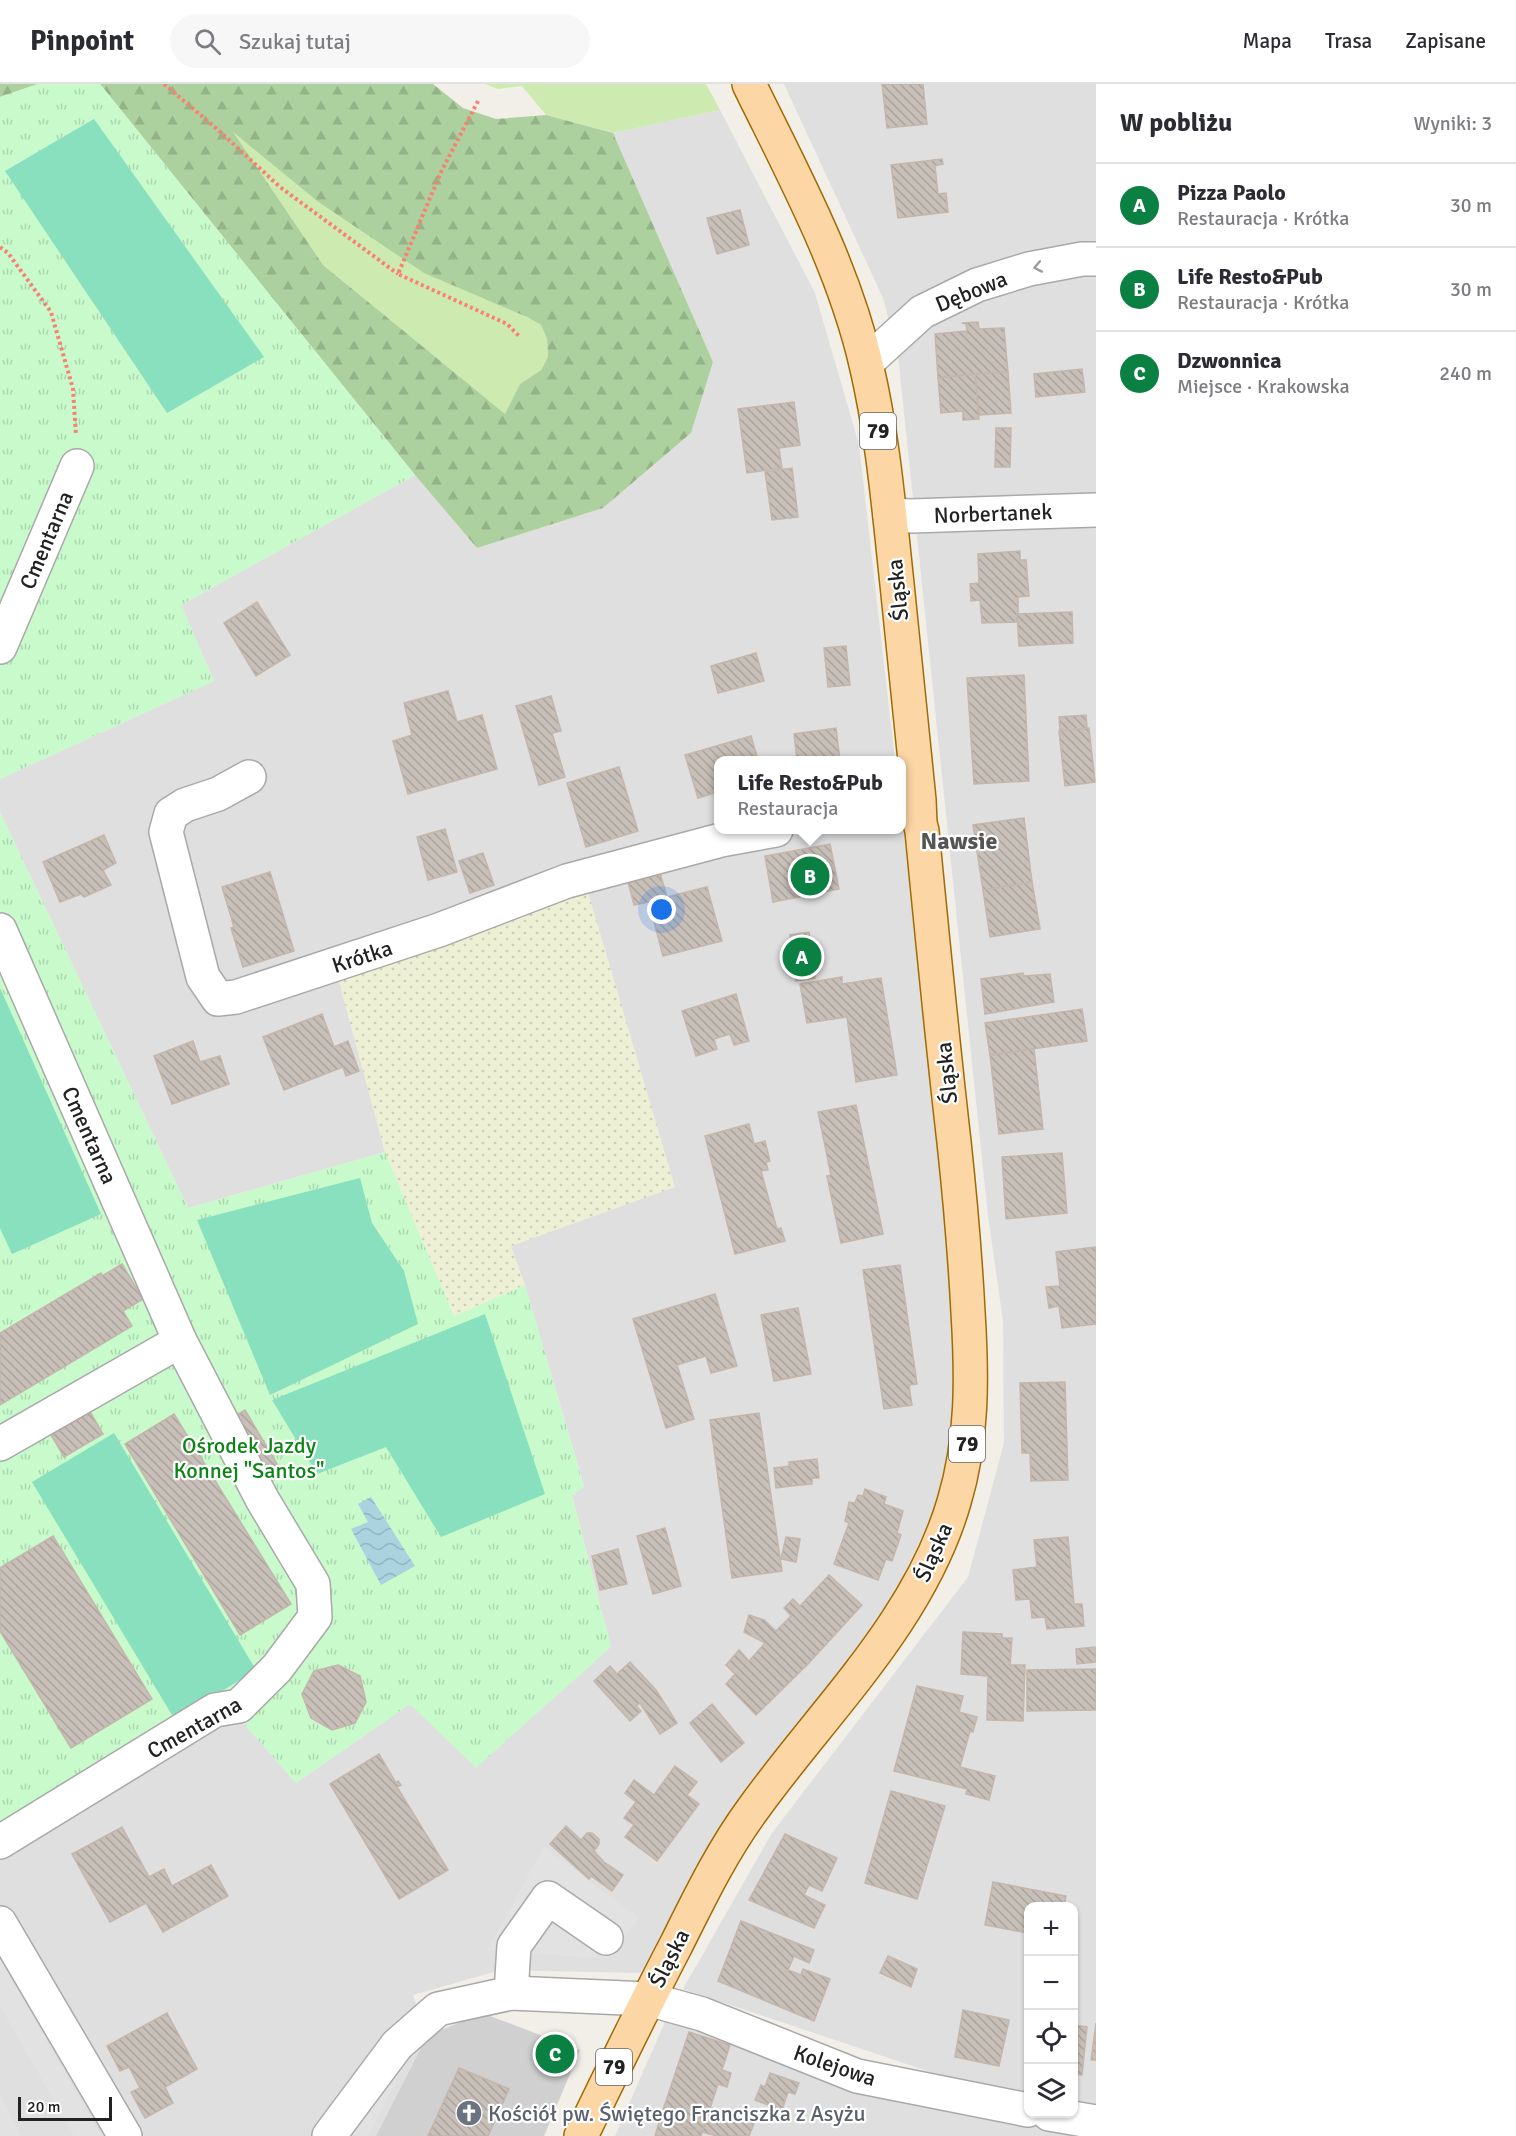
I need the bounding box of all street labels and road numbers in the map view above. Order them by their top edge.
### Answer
street label: Dębowa [931,265,1011,318]
road number: 79 [860,413,896,449]
street label: Cmentarna [14,487,79,593]
street label: Norbertanek [933,498,1053,529]
street label: Śląska [881,558,914,622]
street label: Krótka [329,934,396,979]
street label: Śląska [930,1041,963,1105]
street label: Cmentarna [56,1082,123,1188]
road number: 79 [949,1426,985,1462]
street label: Śląska [909,1518,958,1586]
street label: Cmentarna [142,1690,246,1764]
street label: Śląska [643,1925,696,1992]
street label: Kolejowa [790,2039,880,2092]
road number: 79 [596,2049,632,2085]

